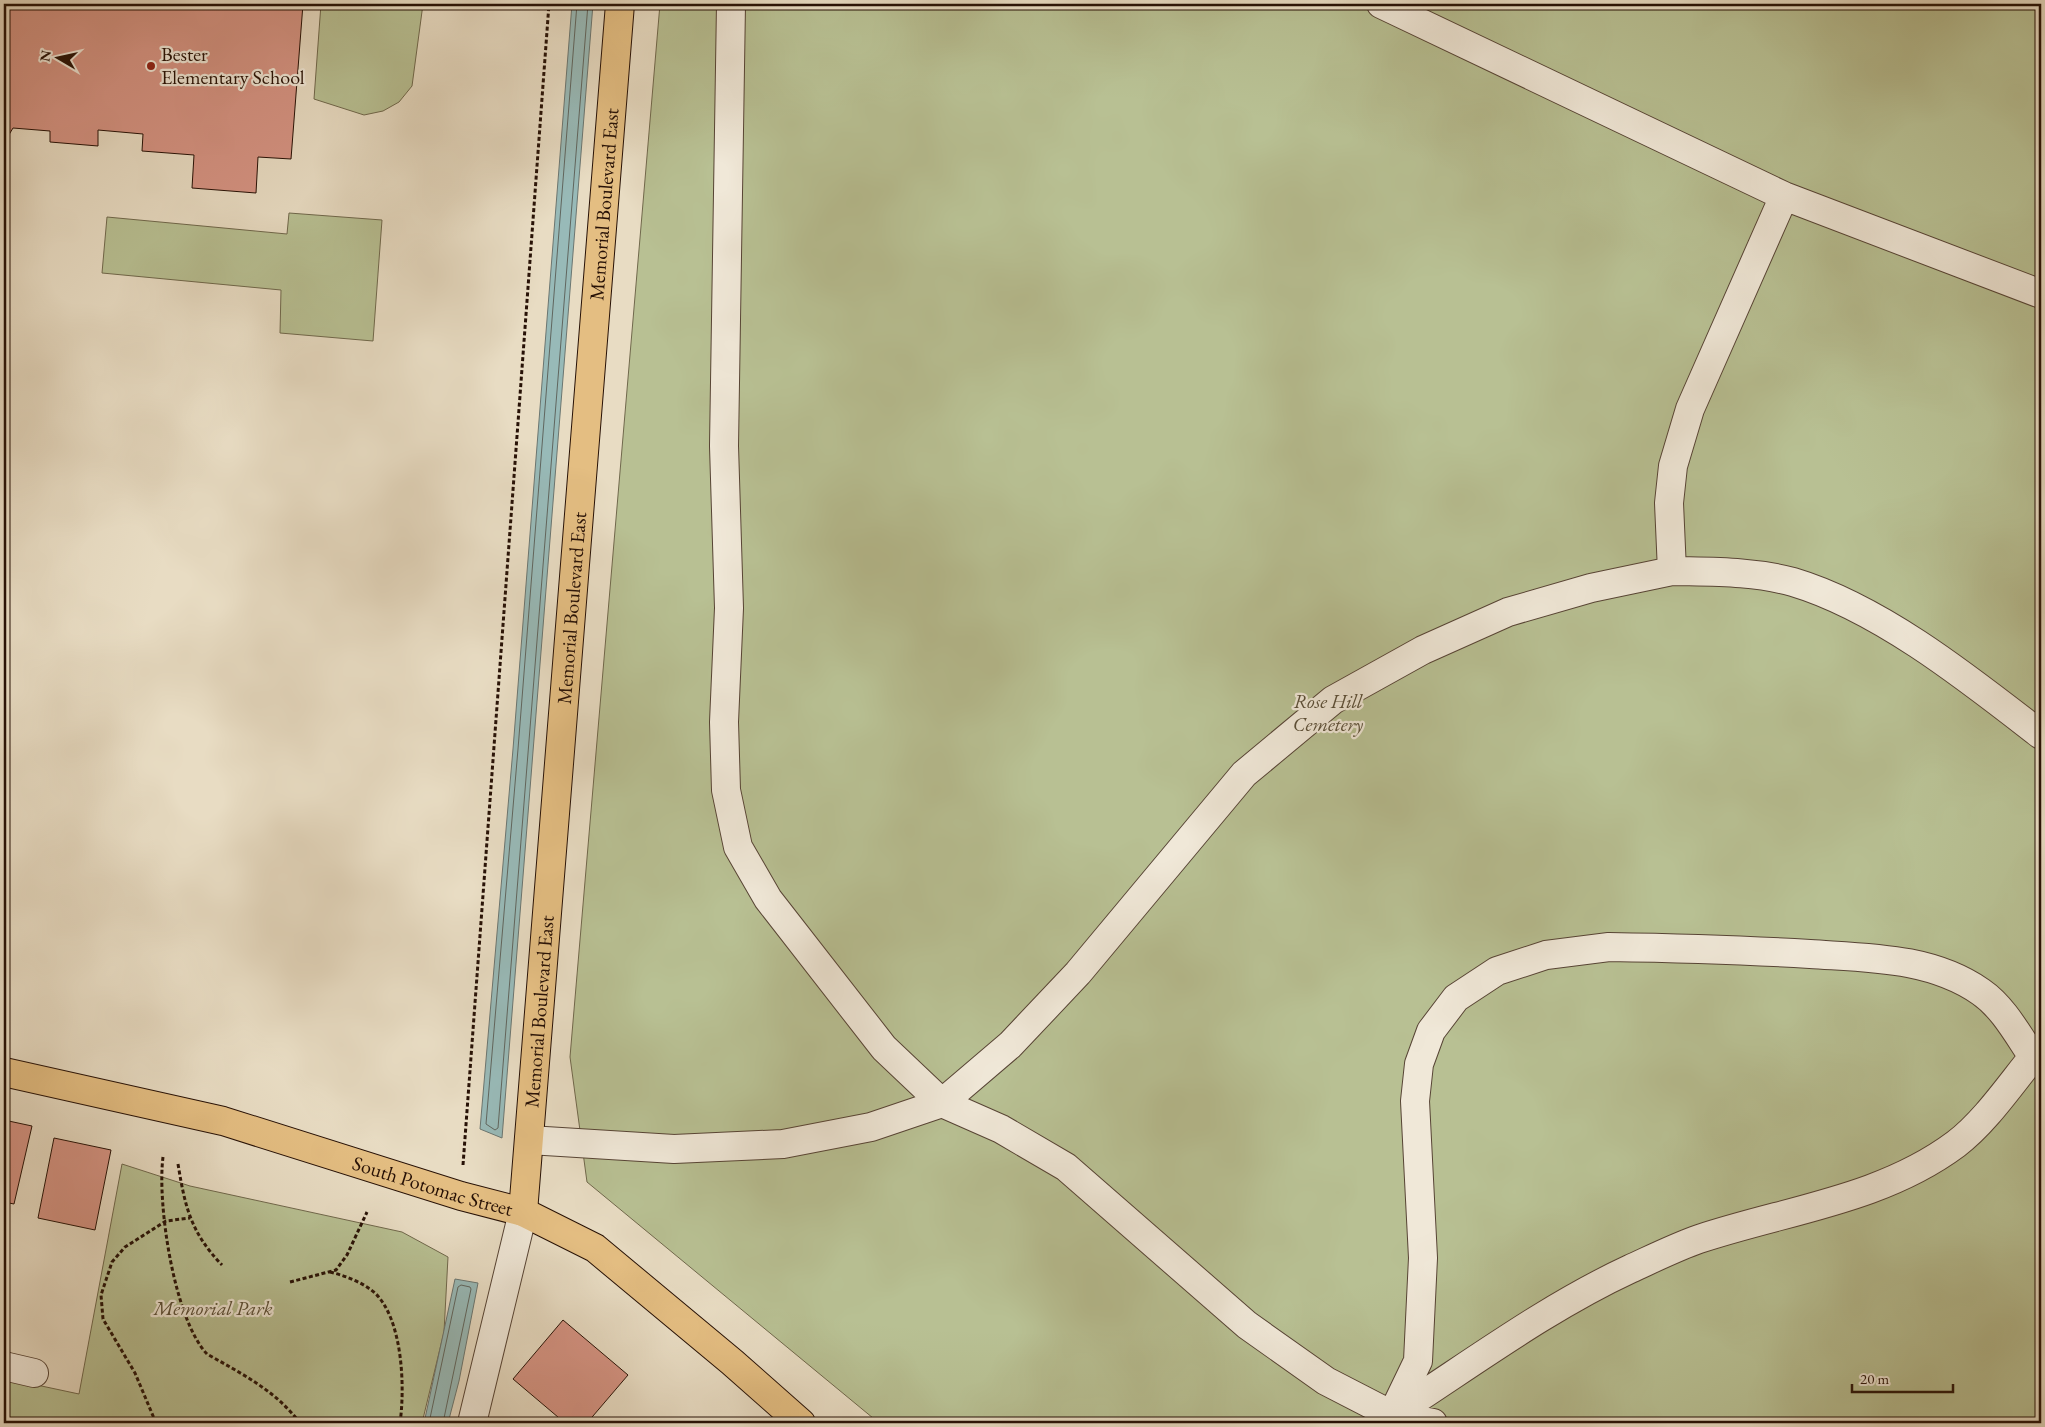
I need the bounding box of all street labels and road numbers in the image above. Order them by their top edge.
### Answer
street label: Memorial Boulevard East [583,106,625,301]
street label: Memorial Boulevard East [551,510,592,705]
street label: Memorial Boulevard East [518,914,560,1109]
street label: South Potomac Street [349,1150,516,1222]

